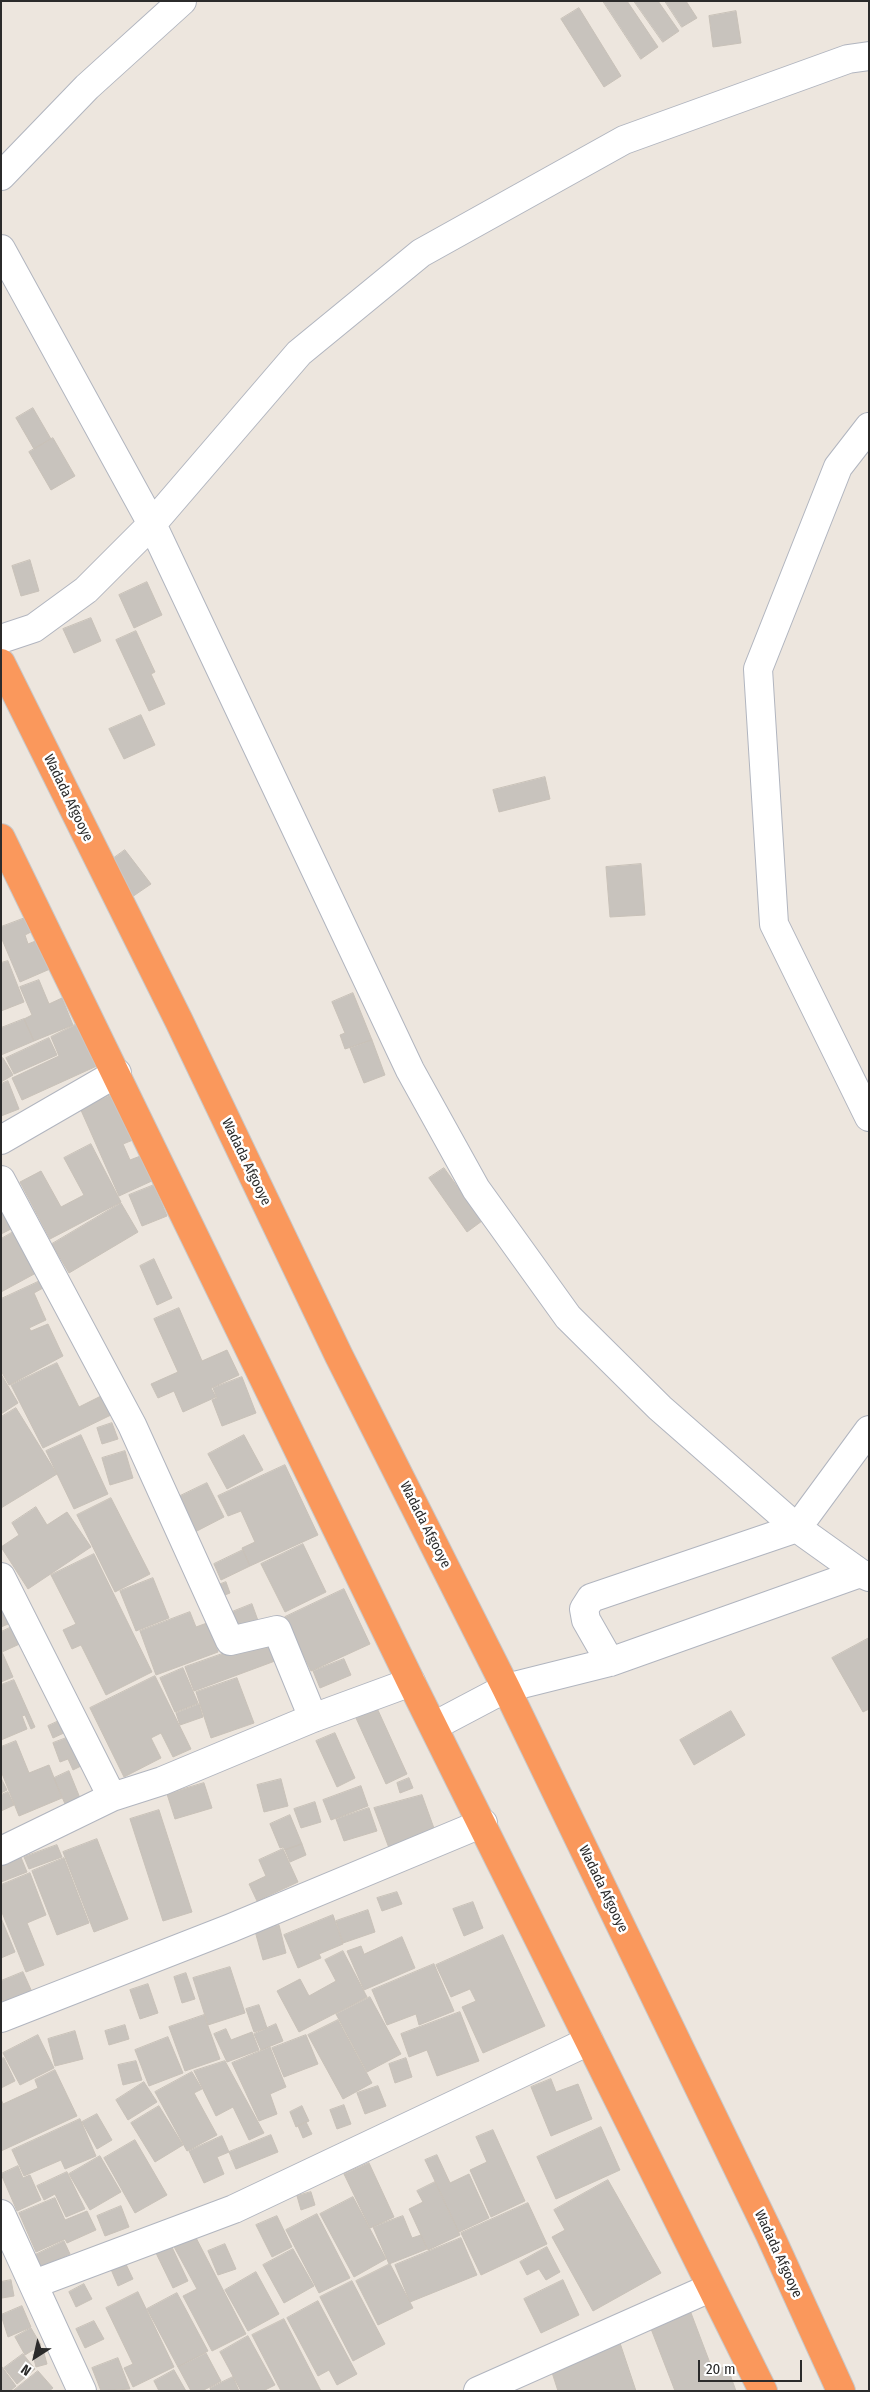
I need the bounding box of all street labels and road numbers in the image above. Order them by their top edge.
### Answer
street label: Wadada Afgooye [40,752,96,844]
street label: Wadada Afgooye [218,1116,274,1208]
street label: Wadada Afgooye [396,1479,454,1571]
street label: Wadada Afgooye [575,1843,631,1935]
street label: Wadada Afgooye [750,2208,806,2300]

